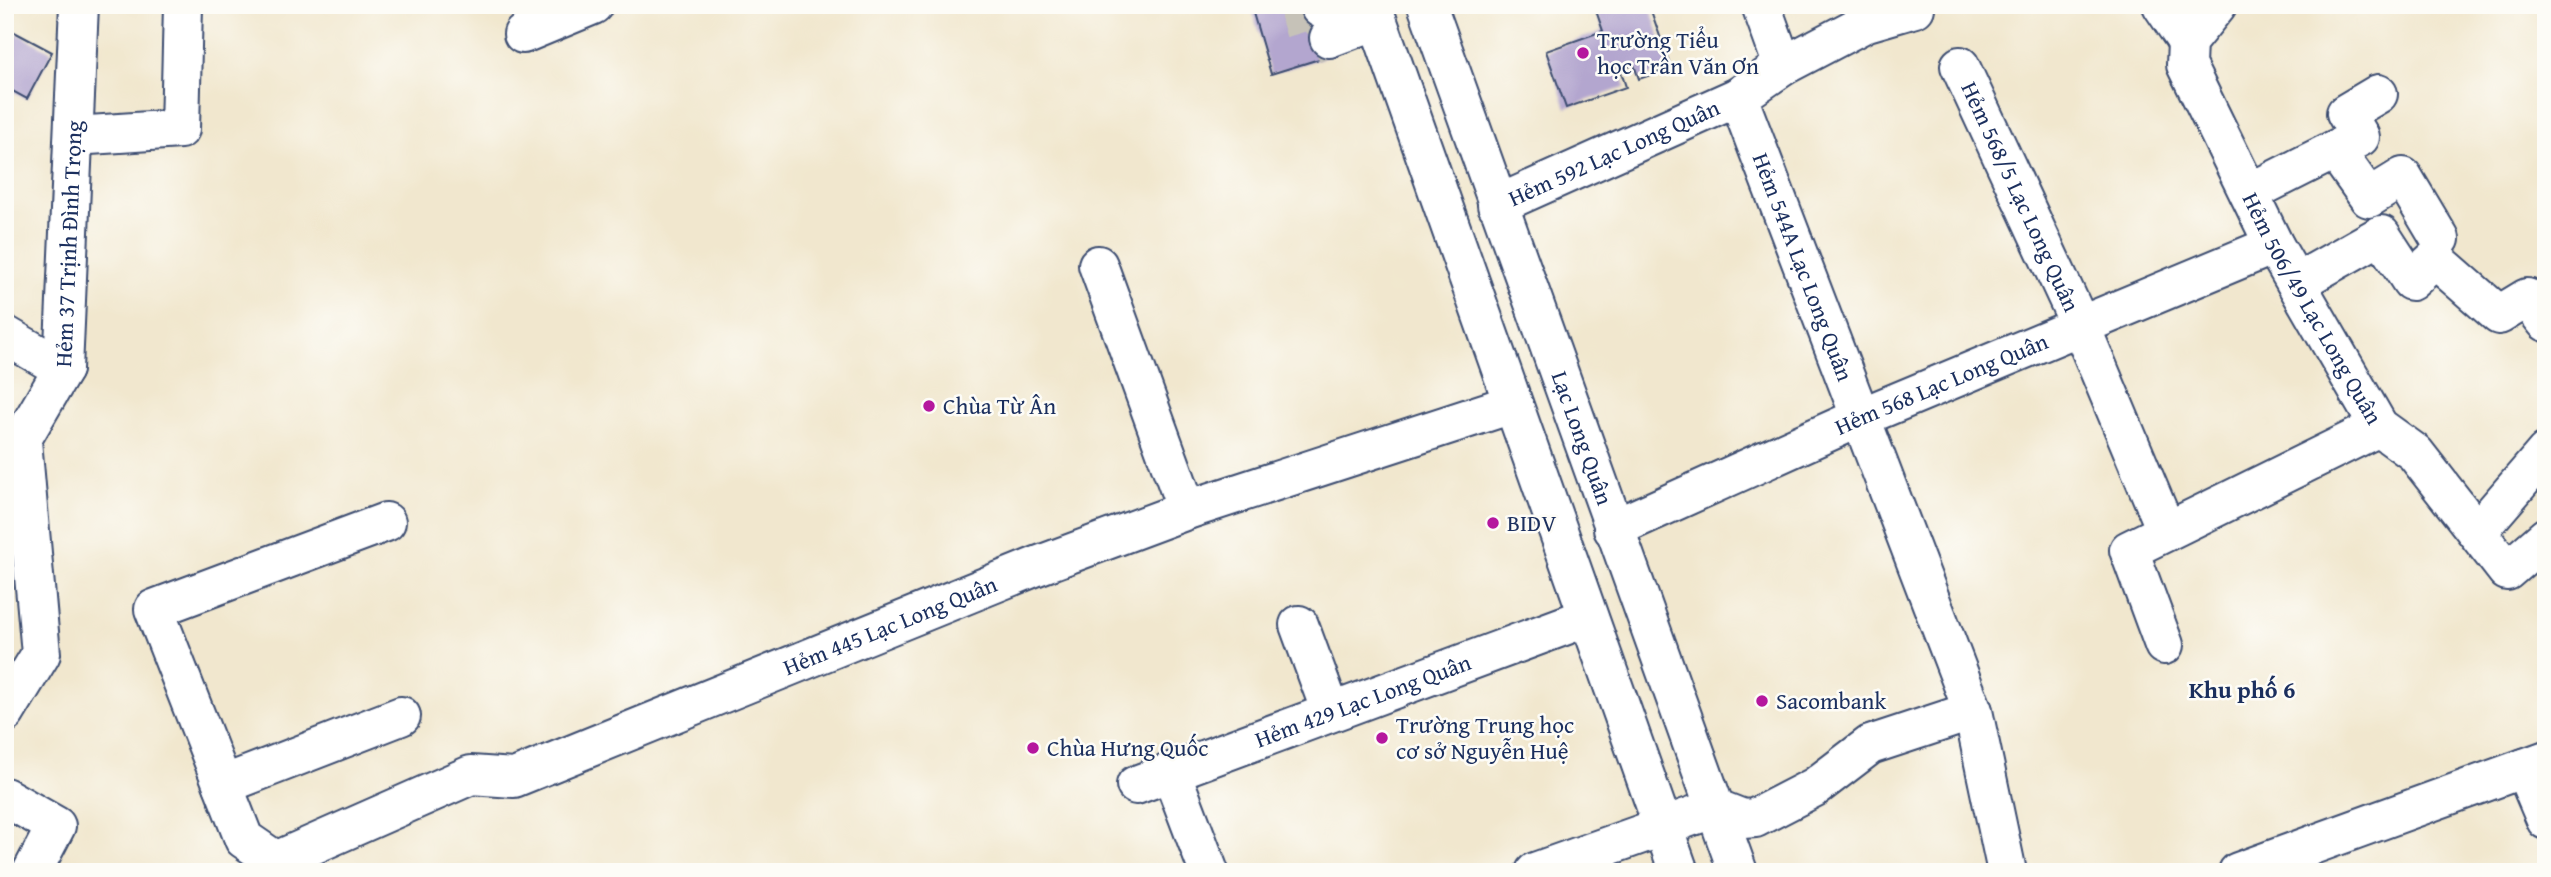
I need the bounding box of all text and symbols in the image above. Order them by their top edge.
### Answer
place label: Trường Tiểu học Trần Văn Ơn [1597,23,1759,82]
marker: Trường Tiểu học Trần Văn Ơn [1575,45,1591,61]
street label: Hẻm 568/5 Lạc Long Quân [1953,76,2089,317]
street label: Hẻm 592 Lạc Long Quân [1503,90,1725,214]
street label: Hẻm 37 Trịnh Đình Trọng [46,119,90,368]
street label: Hẻm 544A Lạc Long Quân [1745,148,1862,386]
street label: Hẻm 506/49 Lạc Long Quân [2235,187,2391,430]
street label: Hẻm 568 Lạc Long Quân [1829,324,2053,443]
street label: Lạc Long Quân [1544,366,1622,509]
place label: Chùa Từ Ân [943,389,1056,422]
marker: Chùa Từ Ân [921,398,937,414]
place label: BIDV [1507,506,1557,539]
marker: BIDV [1485,515,1501,531]
street label: Hẻm 445 Lạc Long Quân [778,567,1002,683]
street label: Hẻm 429 Lạc Long Quân [1250,645,1475,755]
district label: Khu phố 6 [2189,672,2295,707]
place label: Sacombank [1776,684,1887,717]
marker: Sacombank [1754,693,1770,709]
place label: Trường Trung học cơ sở Nguyễn Huệ [1396,708,1574,767]
marker: Trường Trung học cơ sở Nguyễn Huệ [1374,730,1390,746]
place label: Chùa Hưng Quốc [1047,731,1208,764]
marker: Chùa Hưng Quốc [1025,740,1041,756]

